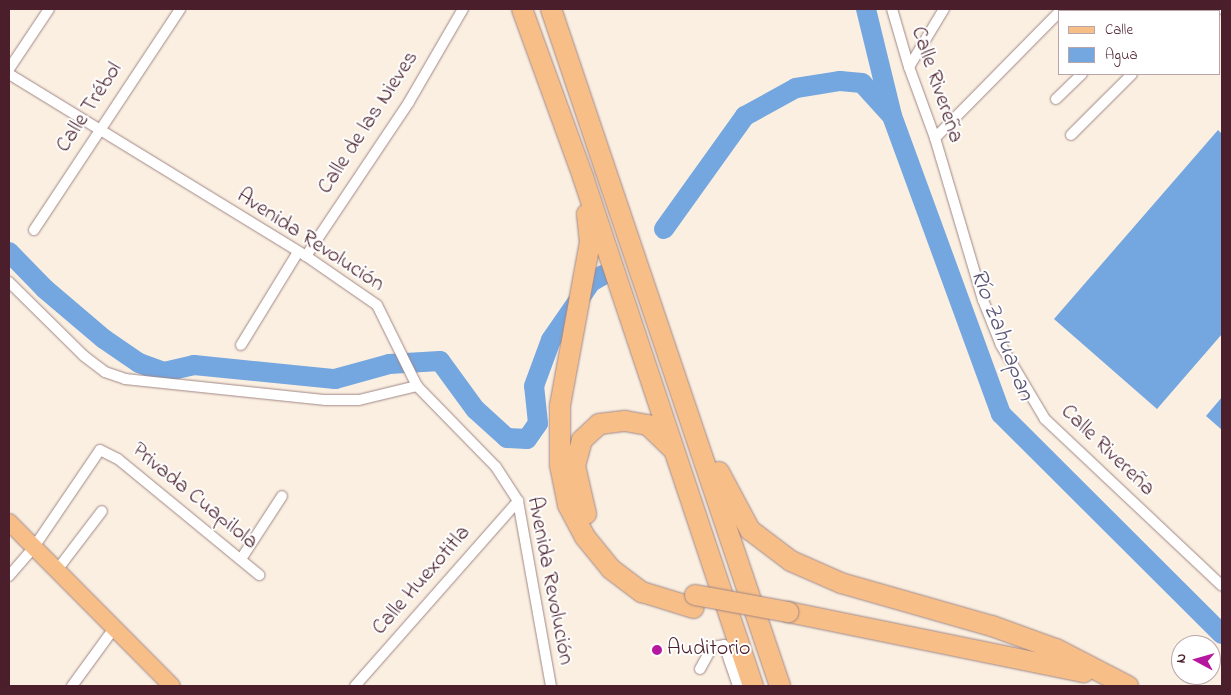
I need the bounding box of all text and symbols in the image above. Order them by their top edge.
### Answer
legend [1058,10,1221,75]
text: Calle [1105,19,1133,41]
street label: Calle Rivereña [904,23,968,147]
text: Agua [1105,44,1138,66]
street label: Calle de las Nieves [313,46,425,200]
street label: Calle Trébol [51,58,129,158]
street label: Avenida Revolución [231,183,389,299]
water label: Río Zahuapan [963,265,1039,405]
street label: Calle Rivereña [1054,399,1160,503]
street label: Privada Cuapilola [126,438,262,556]
street label: Avenida Revolución [520,495,578,667]
street label: Calle Huexotitla [367,521,477,641]
north arrow [1171,635,1221,685]
place label: Auditorio [667,637,750,663]
marker: Auditorio [651,644,663,656]
text: N [1171,653,1193,664]

